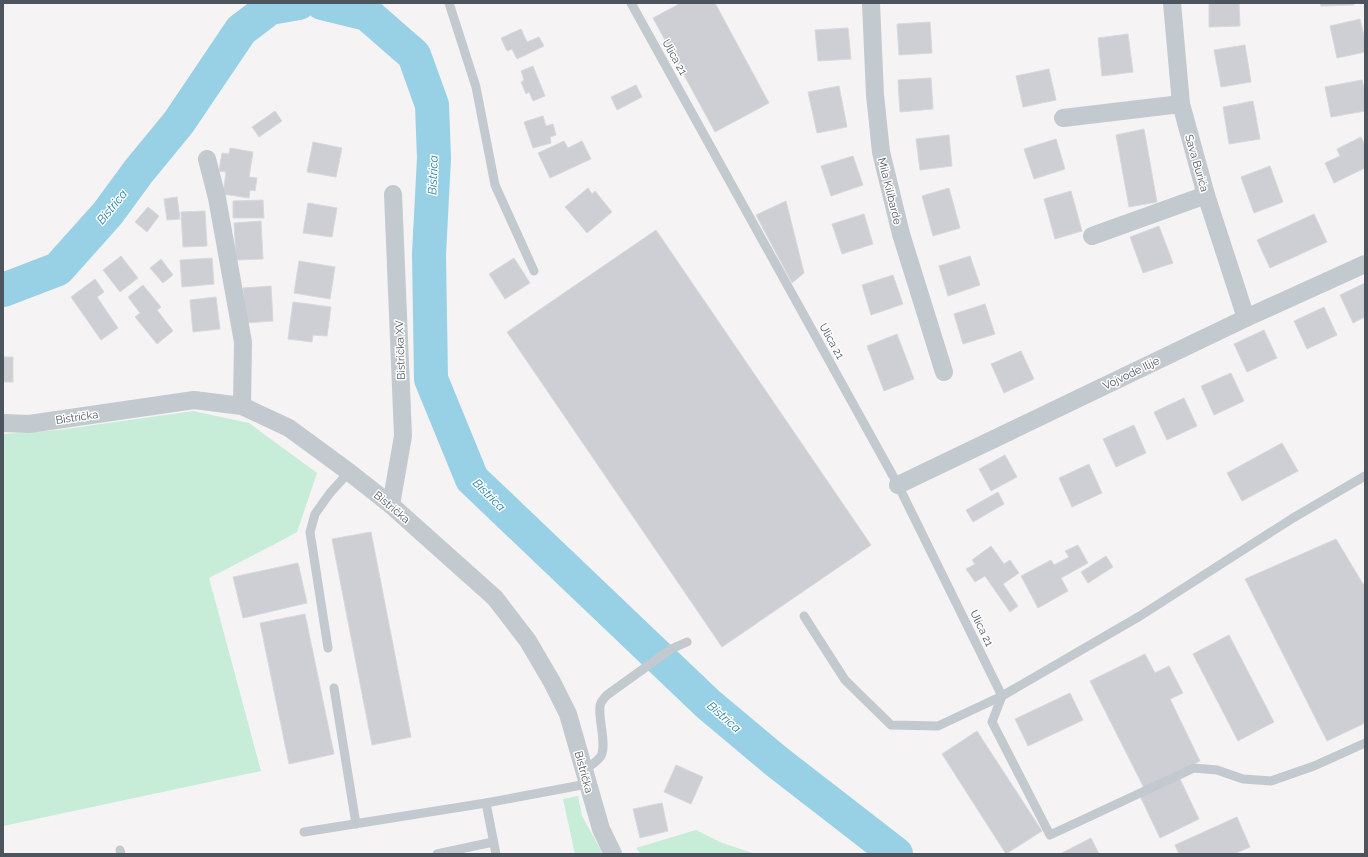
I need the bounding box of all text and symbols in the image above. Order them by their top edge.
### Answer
street label: Ulica 21 [659,37,690,78]
street label: Sava Burića [1182,133,1211,193]
water label: Bistrica [425,155,441,195]
street label: Mila Kilibarde [875,156,904,226]
water label: Bistrica [94,187,130,227]
street label: Bistrička XV [393,319,408,380]
street label: Ulica 21 [816,321,847,362]
street label: Vojvode Ilije [1101,354,1162,393]
street label: Bistrička [55,408,99,427]
water label: Bistrica [470,476,508,514]
street label: Bistrička [371,489,412,526]
street label: Ulica 21 [967,608,996,649]
water label: Bistrica [704,699,744,735]
street label: Bistrička [572,750,595,794]

